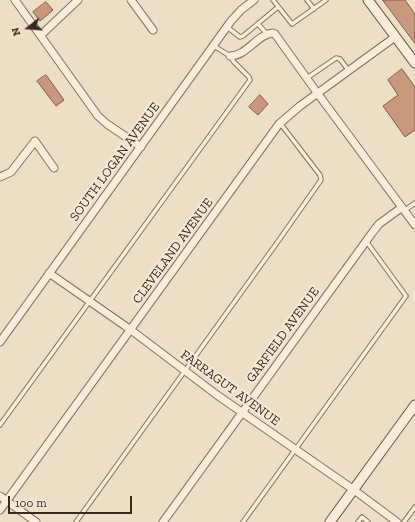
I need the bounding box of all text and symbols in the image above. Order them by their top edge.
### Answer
north arrow [8,8,48,48]
text: N [9,26,23,38]
street label: SOUTH LOGAN AVENUE [67,100,163,224]
street label: CLEVELAND AVENUE [129,195,217,307]
street label: GARFIELD AVENUE [243,284,323,386]
street label: FARRAGUT AVENUE [177,347,283,429]
scale bar [10,488,134,514]
text: 100 m [15,496,47,510]

